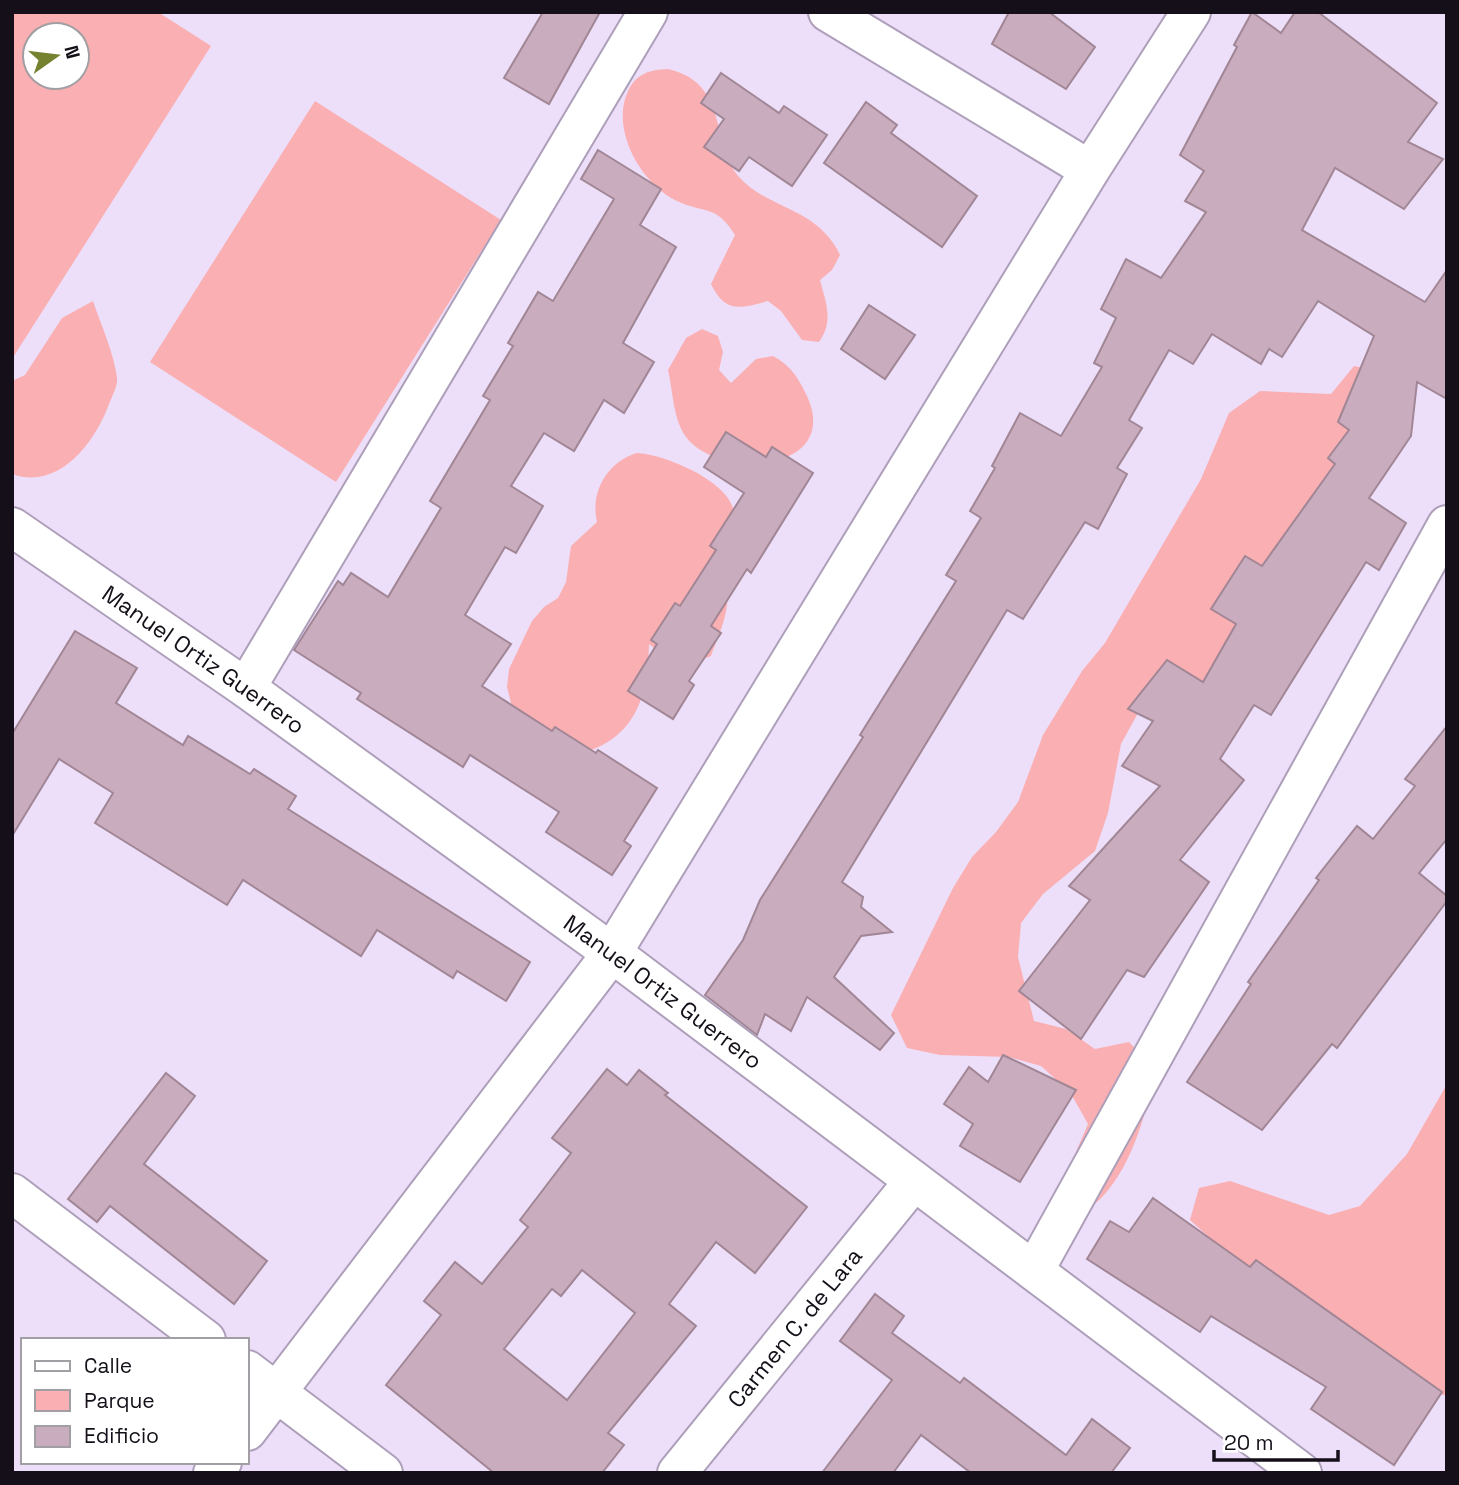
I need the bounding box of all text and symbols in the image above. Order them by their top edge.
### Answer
north arrow [21,21,91,91]
text: N [58,43,86,61]
street label: Manuel Ortiz Guerrero [96,579,311,741]
street label: Manuel Ortiz Guerrero [558,908,768,1076]
street label: Carmen C. de Lara [721,1242,869,1414]
legend [21,1338,248,1464]
text: Calle [84,1352,132,1379]
text: Parque [84,1387,155,1414]
scale bar [1214,1418,1338,1462]
text: Edificio [84,1422,159,1449]
text: 20 m [1224,1429,1274,1456]

